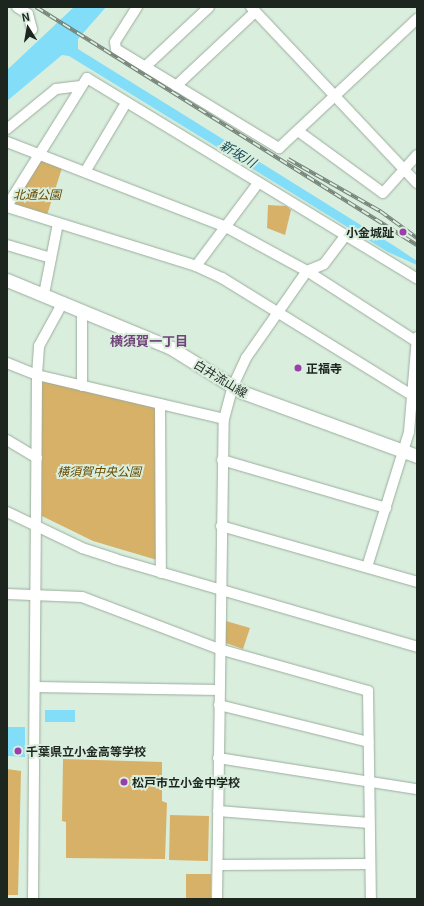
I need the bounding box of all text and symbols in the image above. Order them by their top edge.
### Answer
north arrow [8,8,48,48]
text: N [20,8,31,25]
water label: 新坂川 [217,137,259,171]
park label: 北通公園 [13,187,61,201]
place label: 小金城趾 [346,225,394,239]
marker: 小金城趾 [397,226,409,238]
district label: 横須賀一丁目 [110,333,188,349]
street label: 白井流山線 [192,356,250,400]
place label: 正福寺 [306,361,342,375]
marker: 正福寺 [293,363,303,373]
park label: 横須賀中央公園 [57,464,141,478]
place label: 千葉県立小金高等学校 [26,744,146,758]
marker: 千葉県立小金高等学校 [13,746,23,756]
place label: 松戸市立小金中学校 [132,775,240,789]
marker: 松戸市立小金中学校 [119,777,129,787]

